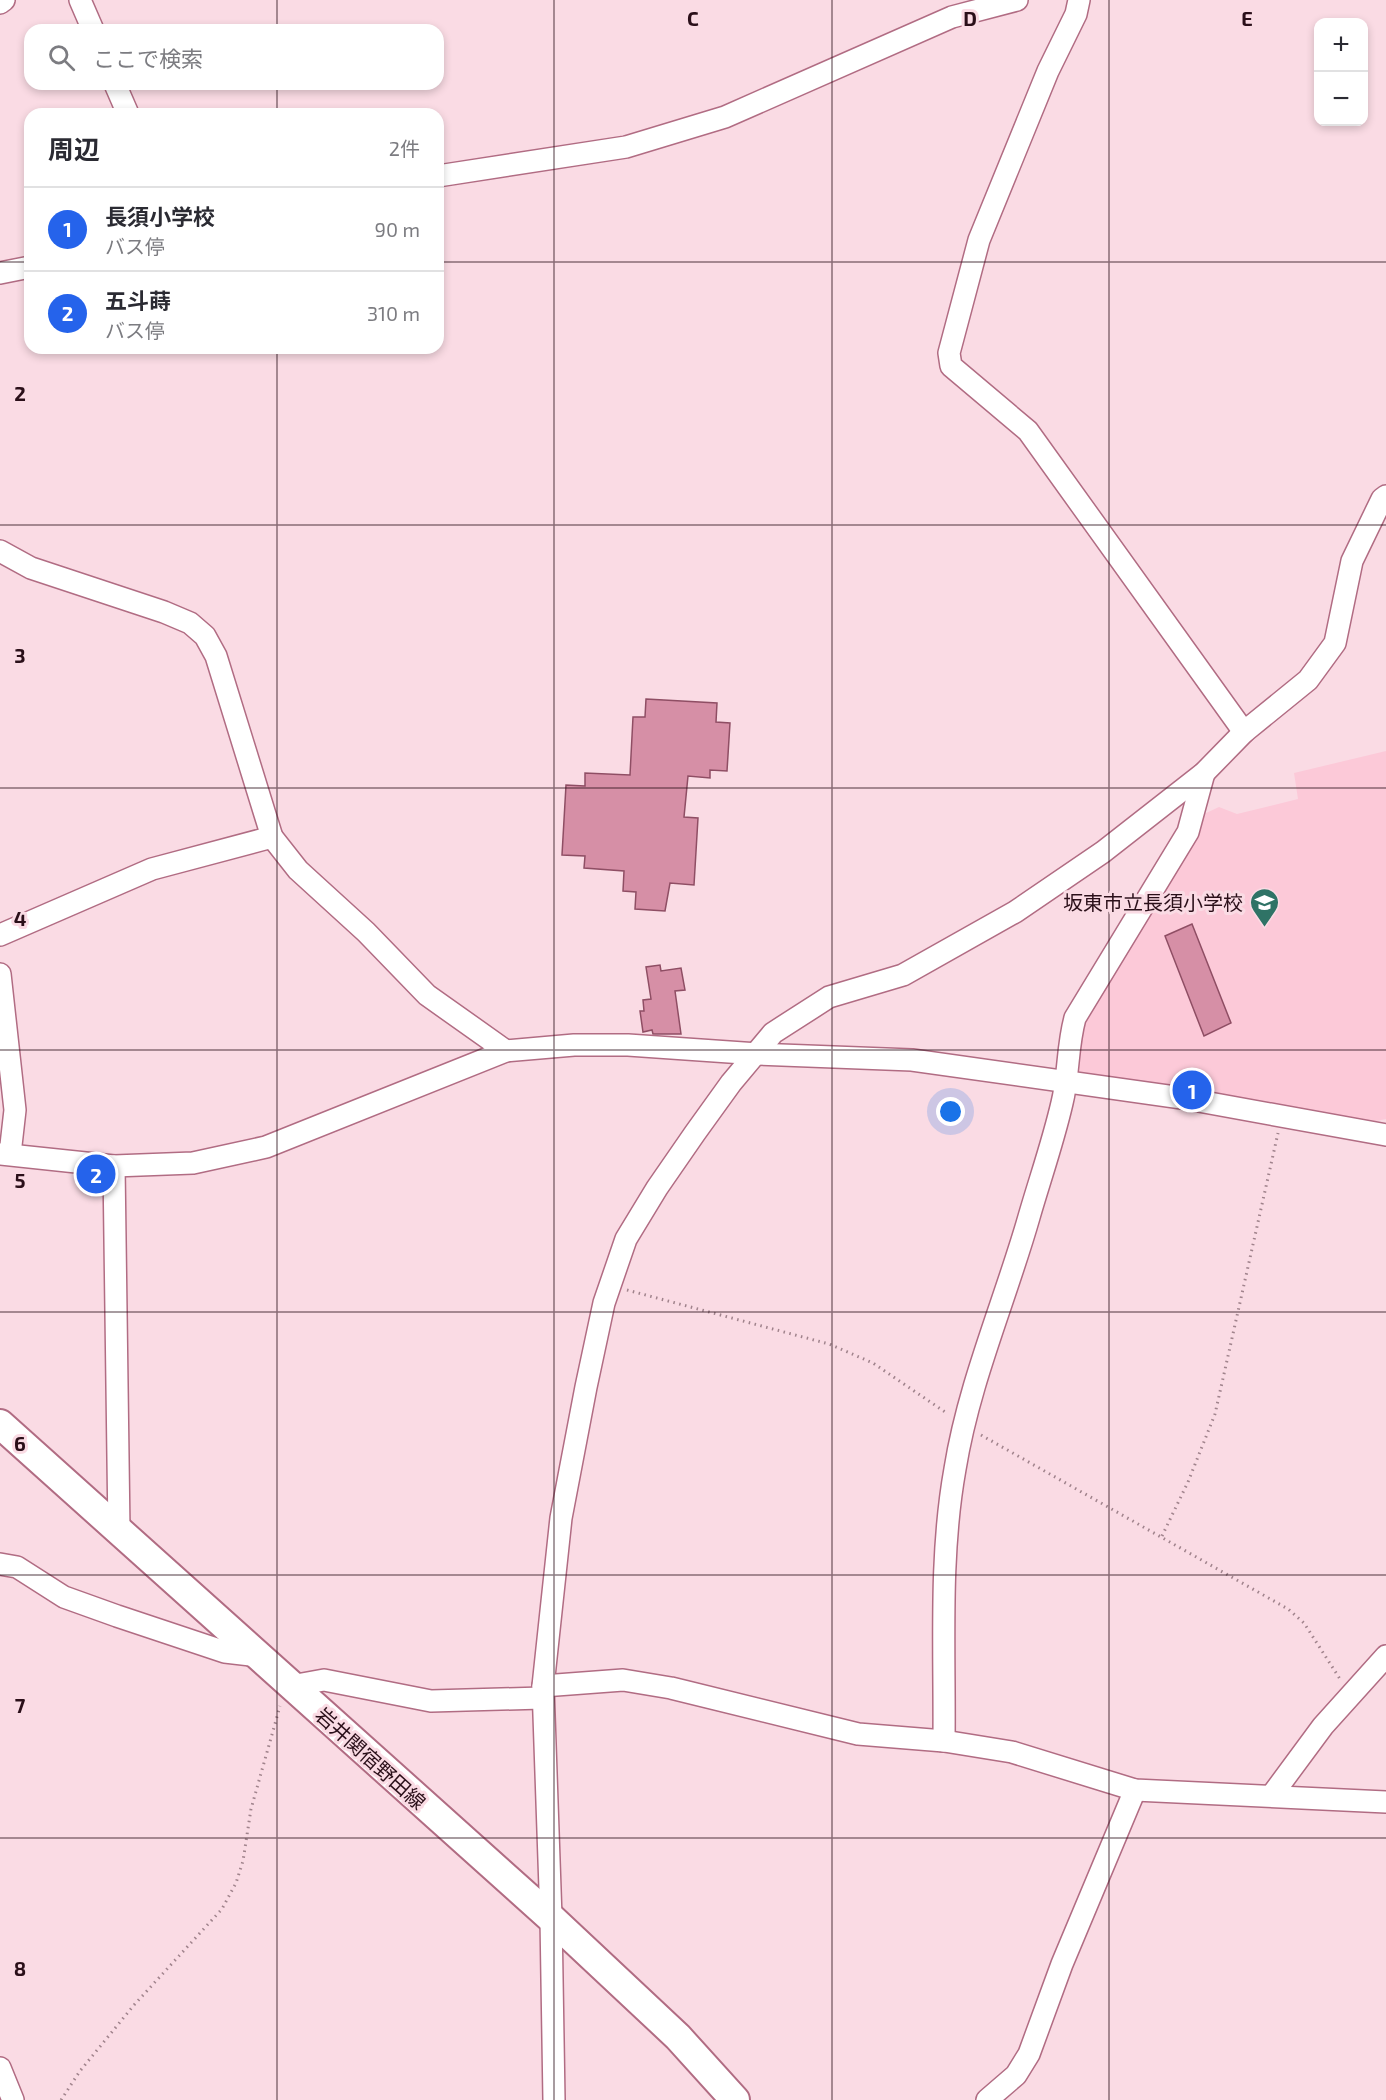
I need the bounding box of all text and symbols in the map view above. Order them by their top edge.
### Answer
text: C [687,6,699,30]
text: D [963,6,977,30]
text: E [1241,6,1253,30]
map controls [1314,18,1368,126]
button: + [1314,18,1368,72]
search box [24,24,444,90]
icon: search [45,41,78,74]
text: ここで検索 [93,45,203,71]
button: − [1314,72,1368,126]
text: 周辺 [48,133,100,164]
text: 2件 [389,136,420,160]
text: 長須小学校 [105,203,215,229]
text: 1 [63,217,72,241]
text: 90 m [375,217,420,241]
text: バス停 [105,234,165,258]
text: 五斗蒔 [105,287,171,313]
text: 2 [62,301,73,325]
text: 310 m [367,301,420,325]
text: バス停 [105,318,165,342]
text: 2 [14,381,26,405]
text: 3 [14,643,26,667]
school or university icon: 坂東市立長須小学校 [1248,886,1280,928]
place label: 坂東市立長須小学校 [1063,890,1243,914]
text: 4 [14,906,27,930]
pin: 1 [1172,1068,1212,1112]
your location [936,1097,965,1126]
pin: 2 [76,1152,116,1196]
text: 5 [14,1168,26,1192]
text: 6 [14,1431,26,1455]
text: 7 [15,1693,26,1717]
street label: 岩井関宿野田線 [311,1702,431,1814]
text: 8 [14,1956,26,1980]

